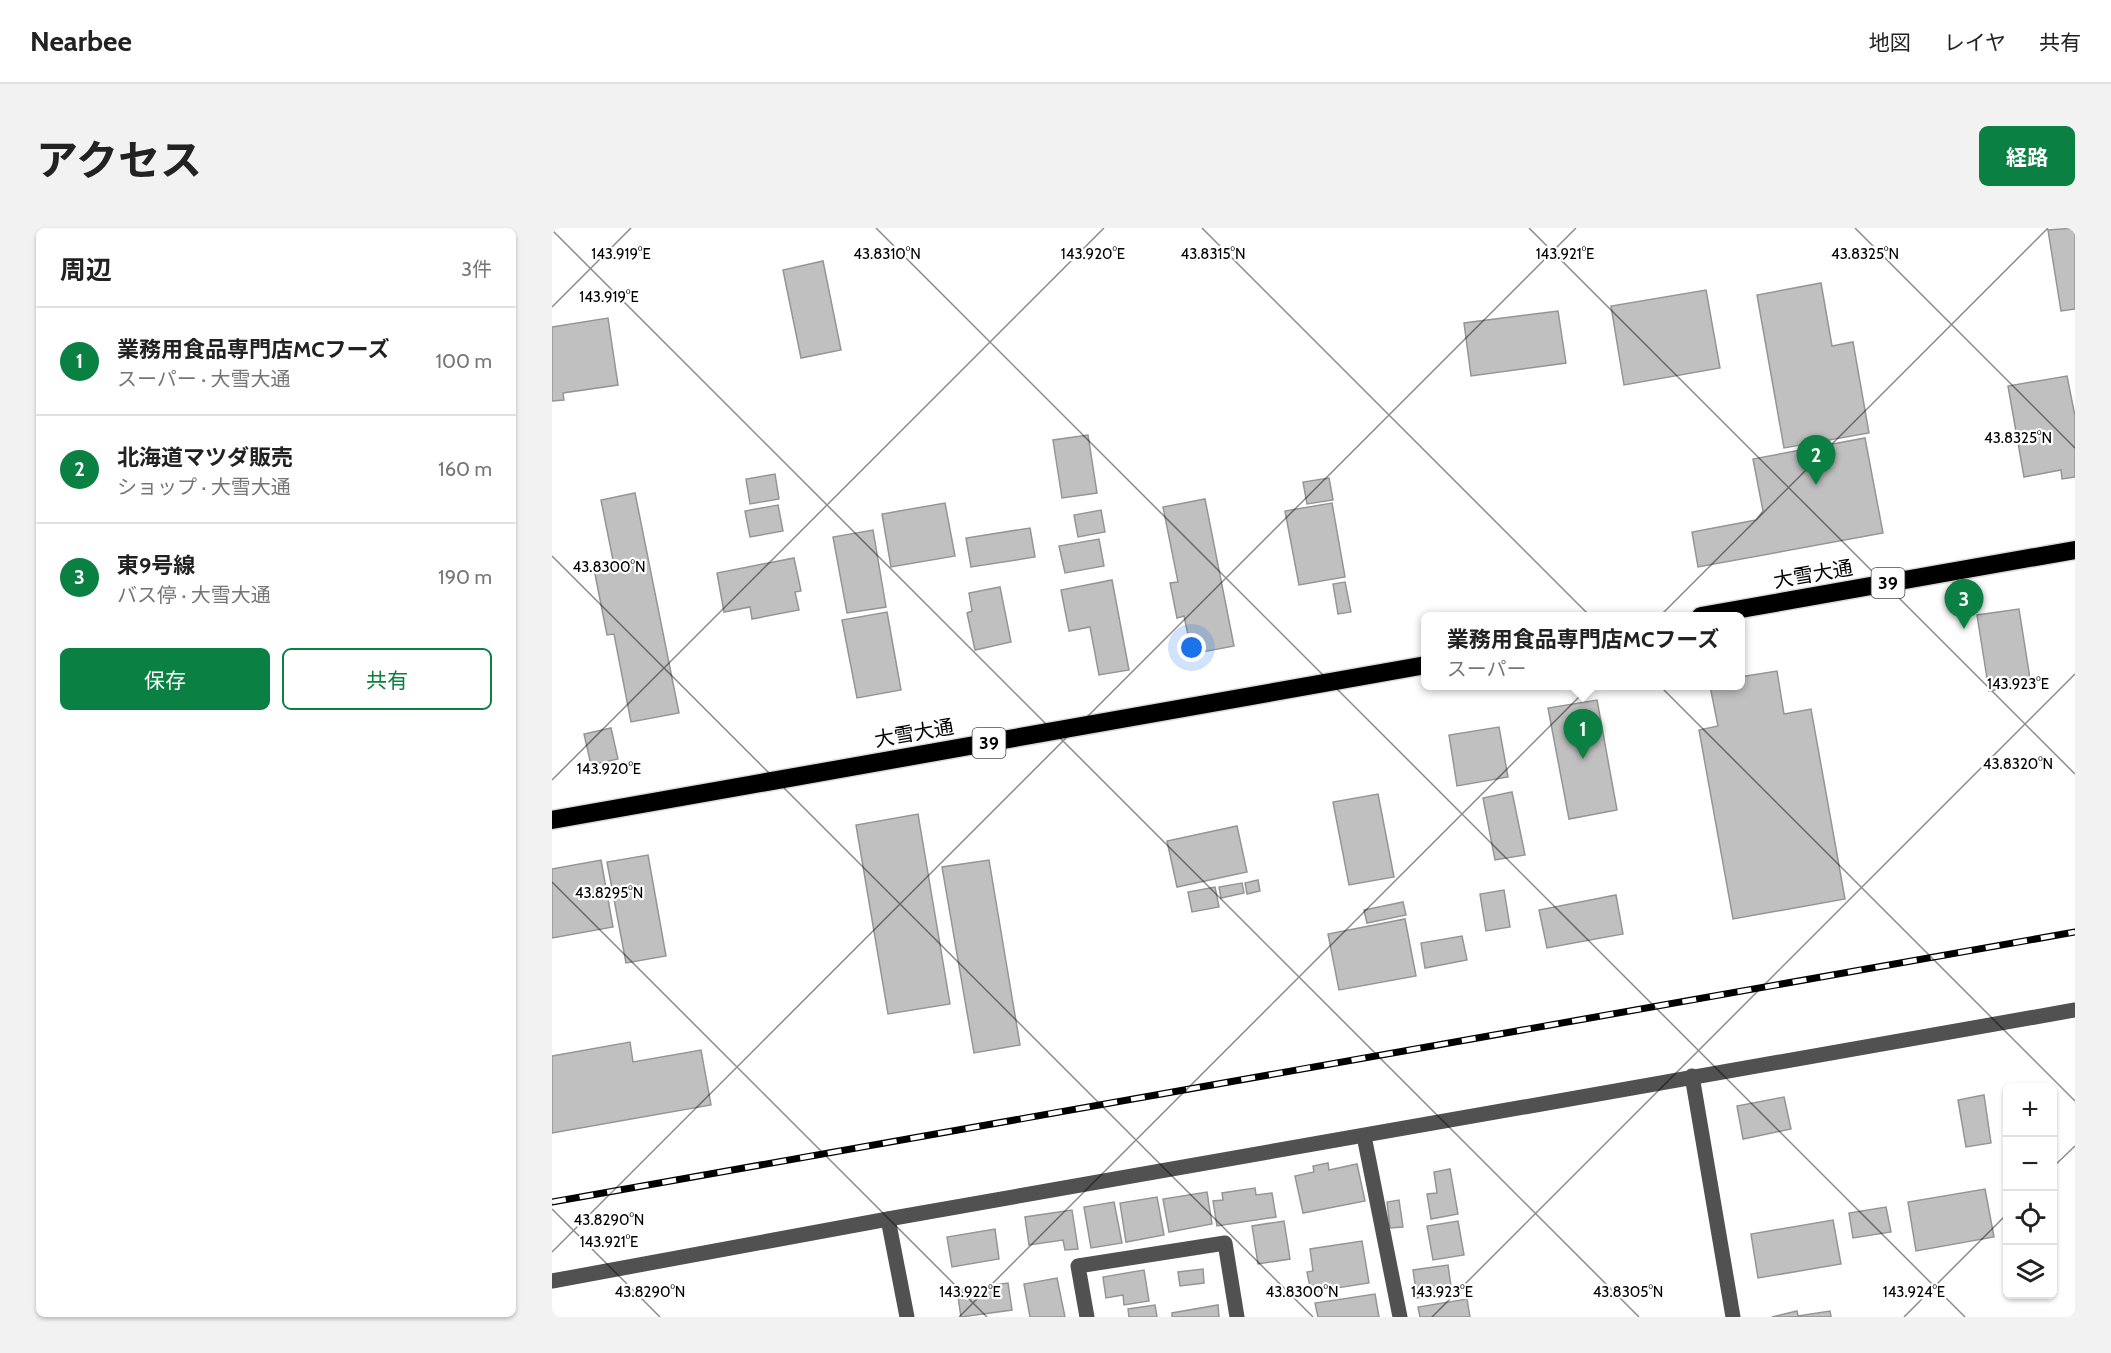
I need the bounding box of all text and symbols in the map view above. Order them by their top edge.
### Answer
text: Nearbee [30,24,132,58]
text: 地図 [1869,30,1911,55]
text: レイヤ [1944,30,2006,55]
text: 共有 [2039,30,2081,55]
button: 経路 [1979,126,2075,186]
text: アクセス [36,134,202,186]
text: 143.919°E [591,245,651,263]
text: 43.8310°N [853,245,921,263]
text: 143.920°E [1061,245,1125,263]
text: 43.8315°N [1180,245,1246,263]
text: 143.921°E [1536,245,1594,263]
text: 43.8325°N [1831,245,1899,263]
text: 周辺 [60,254,112,286]
text: 3件 [461,257,492,281]
text: 143.919°E [579,288,639,306]
text: 業務用食品専門店MCフーズ [117,336,390,363]
text: 1 [76,349,83,373]
text: 100 m [436,349,492,373]
text: スーパー · 大雪大通 [117,367,291,391]
text: 43.8325°N [1984,429,2052,447]
pin: 2 [1796,436,1836,485]
text: 北海道マツダ販売 [117,444,293,471]
text: 2 [74,457,85,481]
text: 160 m [438,457,492,481]
text: ショップ · 大雪大通 [117,475,291,499]
text: 東9号線 [117,552,195,579]
street label: 大雪大通 [1772,555,1854,593]
text: 43.8300°N [573,558,645,576]
text: 3 [74,565,85,589]
text: 190 m [438,565,492,589]
road number: 39 [1872,568,1904,598]
pin: 3 [1944,580,1984,629]
text: バス停 · 大雪大通 [117,583,271,607]
popup [1421,612,1745,690]
text: 業務用食品専門店MCフーズ [1447,626,1719,653]
your location [1177,633,1206,662]
button: 保存 [60,648,270,710]
button: 共有 [282,648,492,710]
text: スーパー [1447,657,1527,681]
text: 143.923°E [1987,675,2049,693]
pin: 1 [1564,710,1602,759]
street label: 大雪大通 [873,714,955,752]
road number: 39 [972,728,1006,758]
text: 43.8320°N [1983,755,2053,773]
text: 143.920°E [577,760,641,778]
text: 43.8295°N [575,884,643,902]
map controls [2003,1083,2057,1299]
button: + [2003,1083,2057,1137]
button: − [2003,1137,2057,1191]
button: locate [2003,1191,2057,1245]
text: 43.8290°N [574,1211,644,1229]
text: 143.921°E [580,1233,638,1251]
button: layers [2003,1245,2057,1299]
text: 43.8290°N [615,1283,685,1301]
text: 143.922°E [939,1283,1001,1301]
text: 43.8300°N [1266,1283,1338,1301]
text: 143.923°E [1411,1283,1473,1301]
text: 43.8305°N [1593,1283,1663,1301]
text: 143.924°E [1883,1283,1945,1301]

